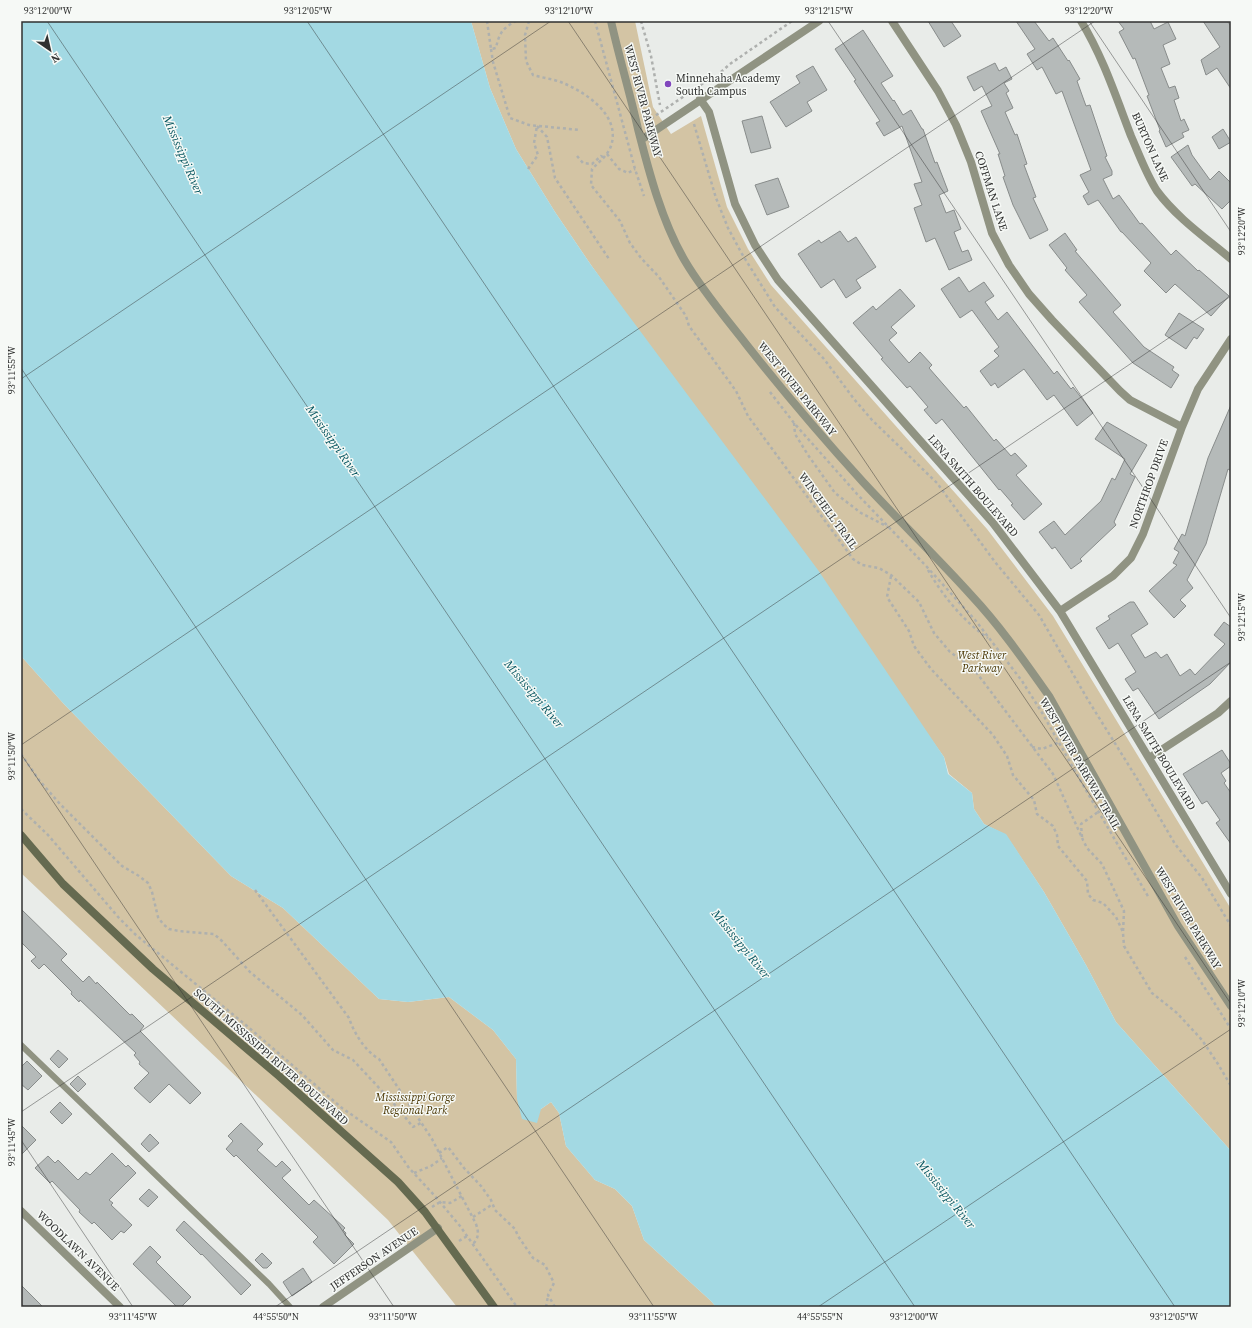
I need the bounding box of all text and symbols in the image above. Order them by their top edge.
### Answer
text: 93°12'00"W [24,4,73,17]
text: 93°12'05"W [284,4,333,17]
text: 93°12'10"W [545,4,594,17]
text: 93°12'15"W [805,4,854,17]
text: 93°12'20"W [1065,4,1114,17]
north arrow [30,30,70,70]
street label: WEST RIVER PARKWAY [621,43,665,159]
text: N [48,49,63,66]
place label: Minnehaha Academy South Campus [676,71,780,99]
marker: Minnehaha Academy South Campus [663,79,673,89]
street label: BURTON LANE [1128,110,1172,184]
water label: Mississippi River [159,112,207,198]
street label: COFFMAN LANE [971,149,1011,233]
text: 93°12'20"W [1235,206,1248,255]
street label: WEST RIVER PARKWAY [754,339,840,439]
text: 93°11'55"W [5,345,18,394]
water label: Mississippi River [302,401,365,481]
street label: LENA SMITH BOULEVARD [924,432,1022,541]
street label: NORTHROP DRIVE [1126,437,1172,531]
street label: WINCHELL TRAIL [795,469,861,553]
text: 93°12'15"W [1235,592,1248,641]
park label: West River Parkway [958,648,1007,676]
water label: Mississippi River [500,656,568,732]
street label: LENA SMITH BOULEVARD [1119,693,1199,813]
street label: WEST RIVER PARKWAY TRAIL [1036,695,1124,833]
text: 93°11'50"W [5,731,18,780]
street label: WEST RIVER PARKWAY [1151,864,1225,972]
water label: Mississippi River [708,905,775,983]
text: 93°12'10"W [1235,978,1248,1027]
street label: SOUTH MISSISSIPPI RIVER BOULEVARD [190,985,352,1129]
park label: Mississippi Gorge Regional Park [374,1090,455,1118]
text: 93°11'45"W [5,1117,18,1166]
water label: Mississippi River [913,1155,980,1233]
street label: WOODLAWN AVENUE [33,1208,123,1295]
street label: JEFFERSON AVENUE [326,1224,421,1295]
text: 93°11'45"W [109,1310,158,1323]
text: 44°55'50"N [253,1310,299,1323]
text: 93°11'50"W [369,1310,418,1323]
text: 93°11'55"W [629,1310,678,1323]
text: 44°55'55"N [797,1310,843,1323]
text: 93°12'00"W [890,1310,939,1323]
text: 93°12'05"W [1150,1310,1199,1323]

